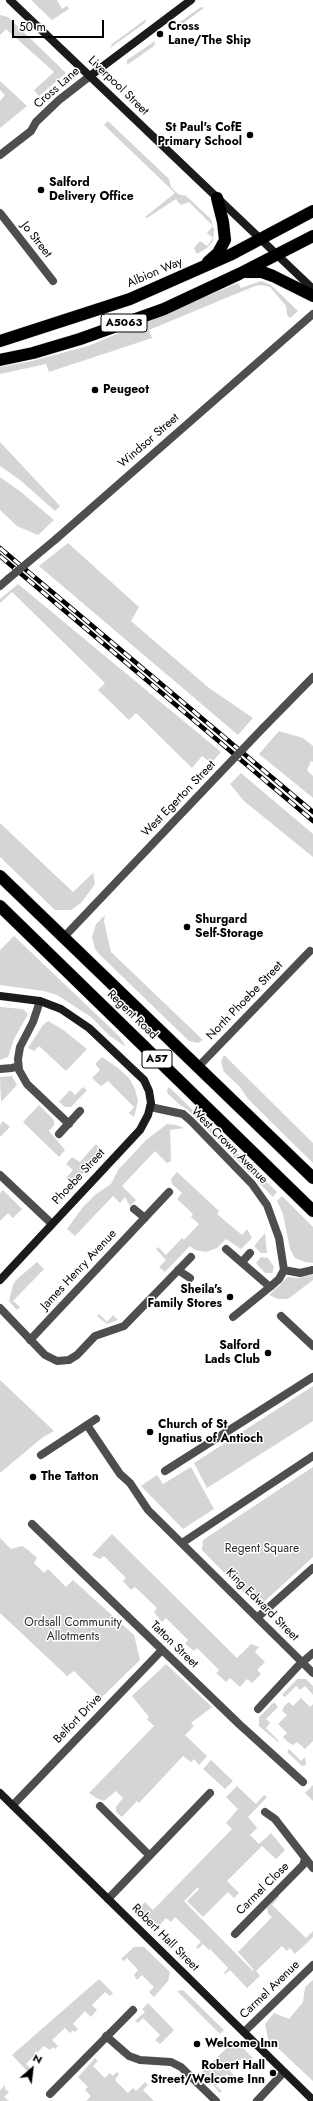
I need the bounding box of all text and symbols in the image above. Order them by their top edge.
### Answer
scale bar [14,12,106,38]
text: 50 m [19,18,46,36]
place label: Cross Lane/The Ship [168,20,251,48]
marker: Cross Lane/The Ship [155,29,165,39]
street label: Liverpool Street [85,53,151,119]
street label: Cross Lane [31,64,83,112]
place label: St Paul's CofE Primary School [157,121,242,149]
marker: St Paul's CofE Primary School [245,130,255,140]
place label: Salford Delivery Office [49,176,134,204]
marker: Salford Delivery Office [36,185,46,195]
street label: Jo Street [18,219,54,261]
street label: Albion Way [125,255,185,291]
road number: A5063 [101,314,147,332]
place label: Peugeot [103,383,149,397]
marker: Peugeot [90,385,100,395]
street label: Windsor Street [116,411,182,471]
street label: West Egerton Street [139,758,219,840]
place label: Shurgard Self-Storage [195,913,263,941]
marker: Shurgard Self-Storage [182,922,192,932]
street label: North Phoebe Street [204,959,286,1043]
street label: Regent Road [104,987,160,1043]
road number: A57 [142,1050,172,1068]
street label: West Crown Avenue [188,1105,270,1187]
street label: Phoebe Street [50,1146,108,1208]
street label: James Henry Avenue [38,1227,120,1313]
place label: Sheila's Family Stores [148,1283,222,1311]
marker: Sheila's Family Stores [225,1292,235,1302]
place label: Salford Lads Club [205,1339,260,1367]
marker: Salford Lads Club [263,1348,273,1358]
place label: Church of St Ignatius of Antioch [158,1418,263,1446]
marker: Church of St Ignatius of Antioch [145,1427,155,1437]
place label: The Tatton [41,1470,99,1484]
marker: The Tatton [28,1472,38,1482]
park label: Regent Square [225,1542,299,1556]
street label: King Edward Street [223,1566,301,1644]
park label: Ordsall Community Allotments [24,1616,122,1644]
street label: Tatton Street [147,1619,201,1671]
street label: Belfort Drive [51,1691,105,1747]
street label: Carmel Close [234,1860,292,1918]
street label: Robert Hall Street [128,1901,202,1975]
street label: Carmel Avenue [237,1958,303,2022]
place label: Welcome Inn [205,2037,278,2051]
marker: Welcome Inn [192,2039,202,2049]
north arrow [12,2049,52,2089]
text: N [30,2049,45,2068]
place label: Robert Hall Street/Welcome Inn [151,2059,265,2087]
marker: Robert Hall Street/Welcome Inn [268,2068,278,2078]

